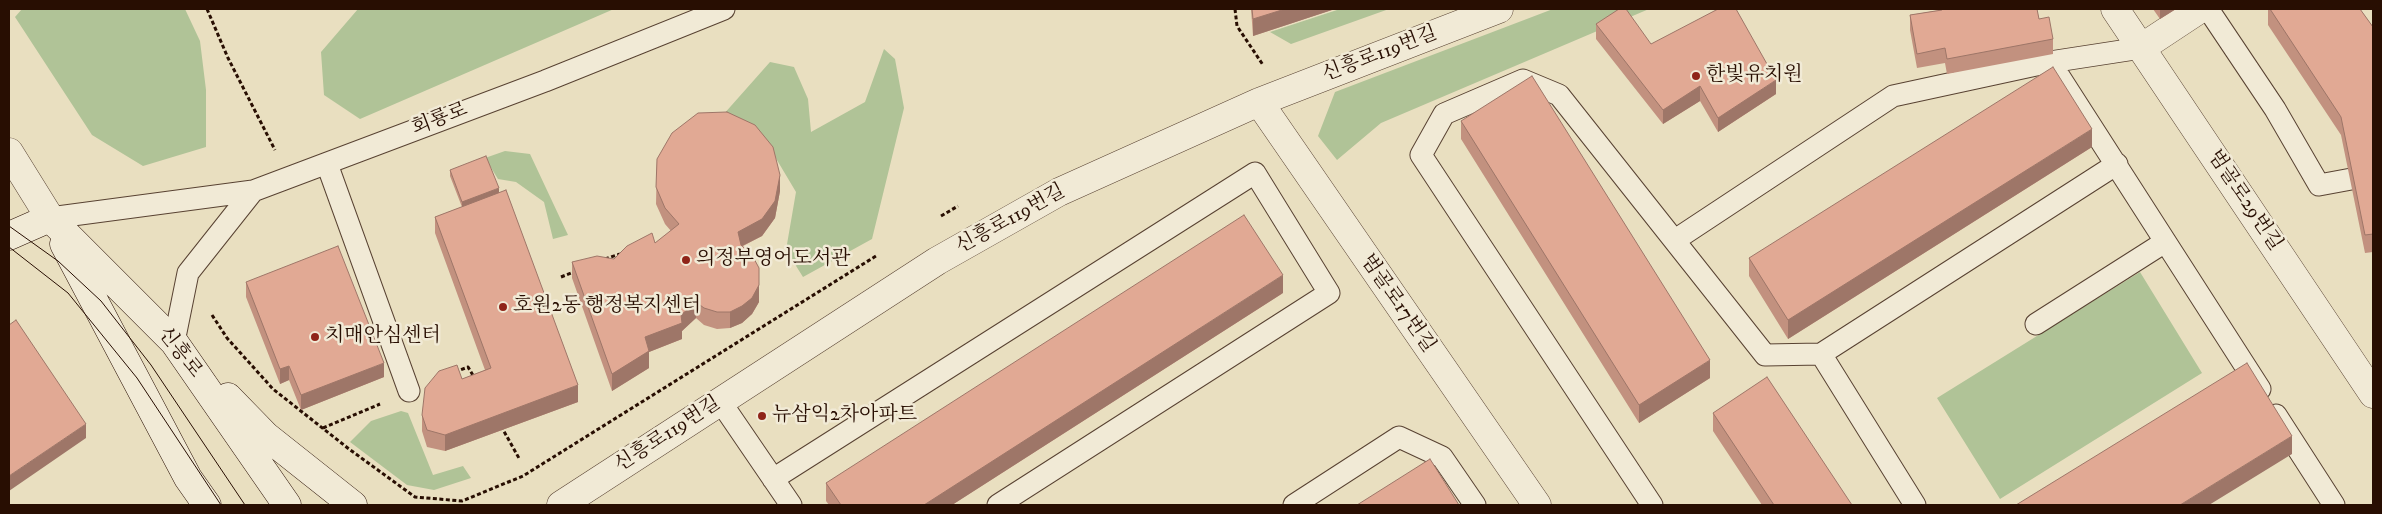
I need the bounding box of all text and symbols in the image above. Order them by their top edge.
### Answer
street label: 신흥로119번길 [1319,22,1441,88]
place label: 한빛유치원 [1706,64,1803,88]
marker: 한빛유치원 [1690,70,1702,82]
street label: 회룡로 [409,98,471,142]
street label: 범골로29번길 [2202,146,2286,256]
street label: 신흥로119번길 [952,180,1070,260]
place label: 의정부영어도서관 [696,248,851,272]
street label: 범골로17번길 [1354,250,1440,358]
marker: 의정부영어도서관 [680,254,692,266]
place label: 호원2동 행정복지센터 [513,295,701,319]
marker: 호원2동 행정복지센터 [497,301,509,313]
street label: 신흥로 [152,323,206,383]
place label: 치매안심센터 [325,325,441,349]
marker: 치매안심센터 [309,331,321,343]
street label: 신흥로119번길 [611,392,725,478]
place label: 뉴삼익2차아파트 [772,404,917,428]
marker: 뉴삼익2차아파트 [756,410,768,422]

